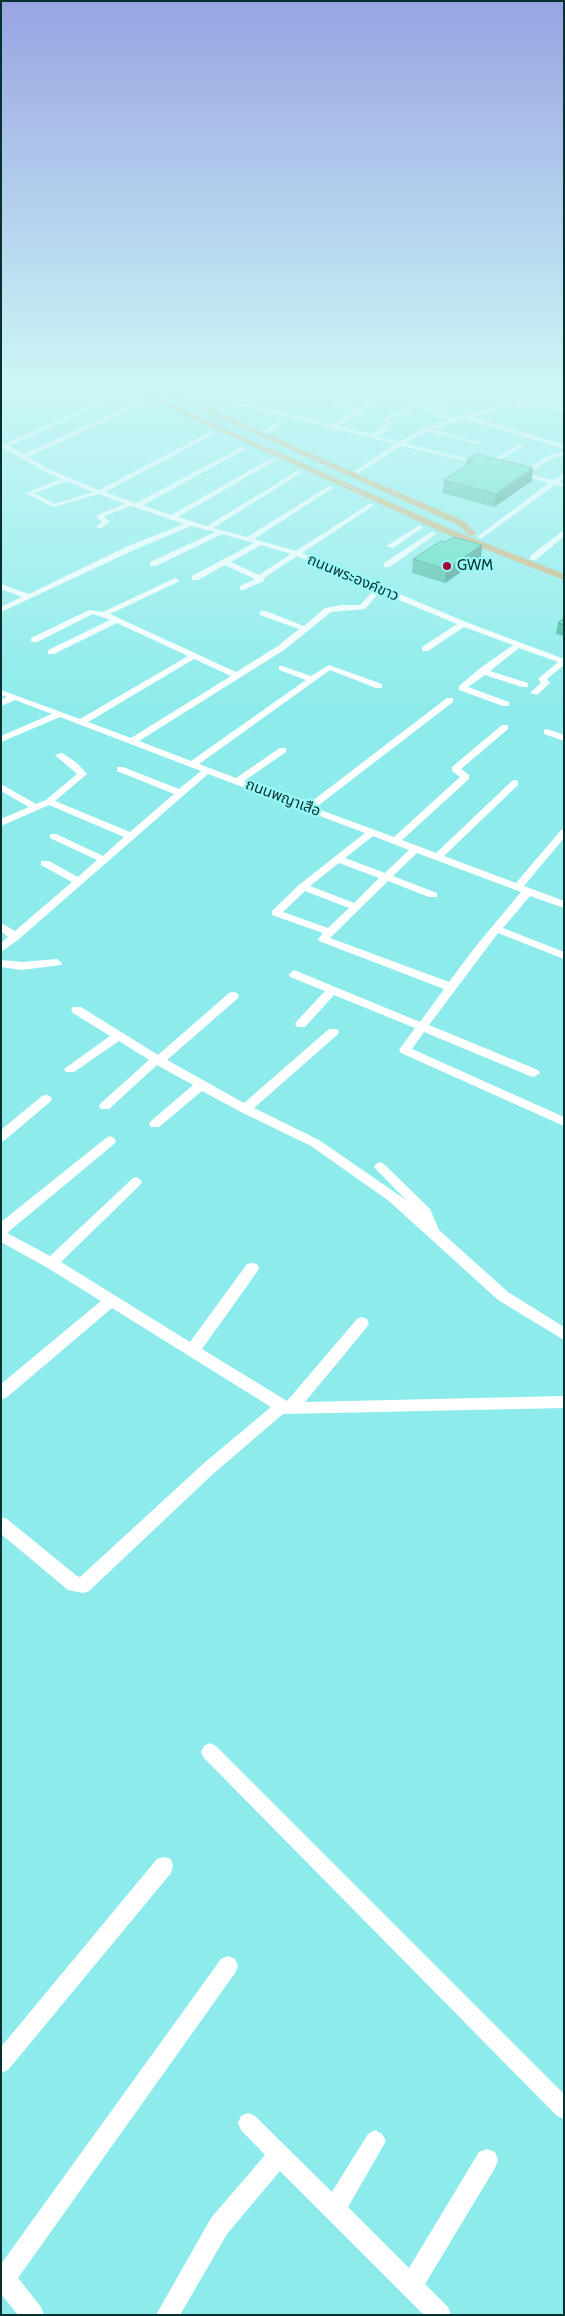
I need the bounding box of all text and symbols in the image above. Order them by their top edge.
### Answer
street label: ถนนพระองค์ขาว [304,551,402,605]
place label: GWM [457,557,493,575]
marker: GWM [441,560,453,572]
street label: ถนนพญาเสือ [243,775,323,821]

